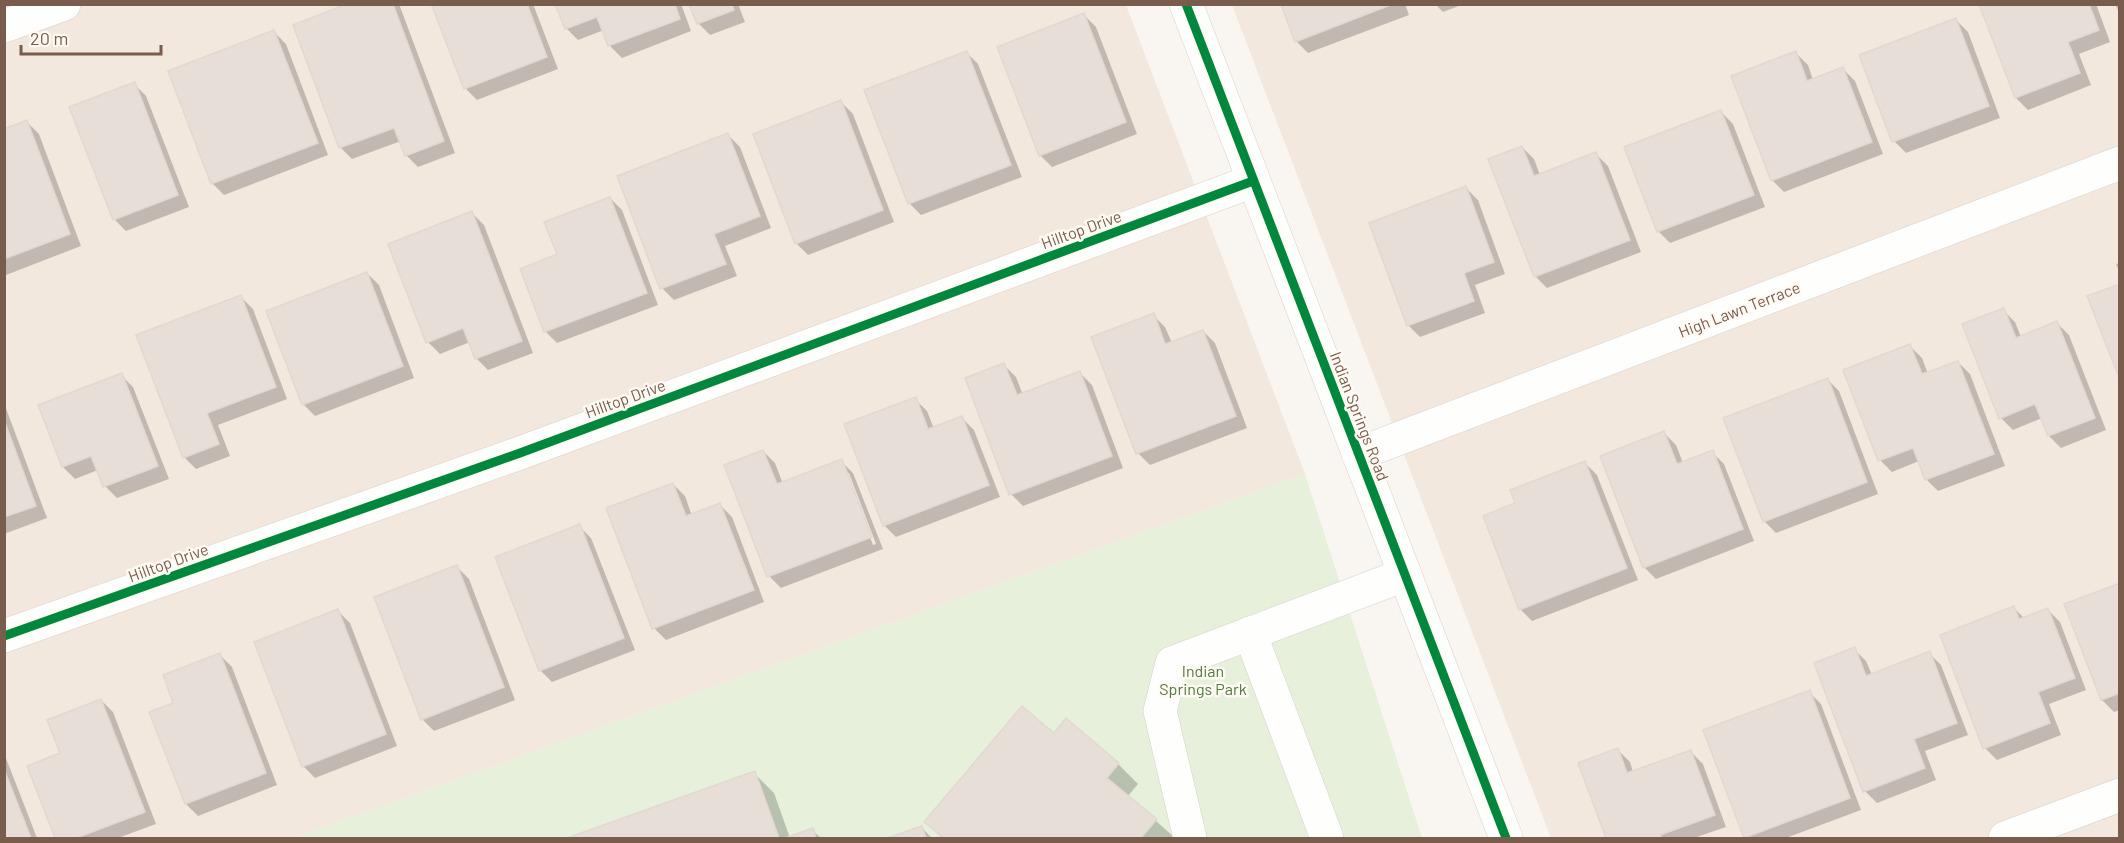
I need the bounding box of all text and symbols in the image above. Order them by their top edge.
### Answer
scale bar [21,18,160,56]
text: 20 m [30,27,68,49]
street label: Hilltop Drive [1038,206,1124,252]
street label: High Lawn Terrace [1676,277,1802,341]
street label: Indian Springs Road [1327,349,1393,483]
street label: Hilltop Drive [582,375,668,421]
street label: Hilltop Drive [125,539,211,585]
park label: Indian Springs Park [1159,661,1247,698]

